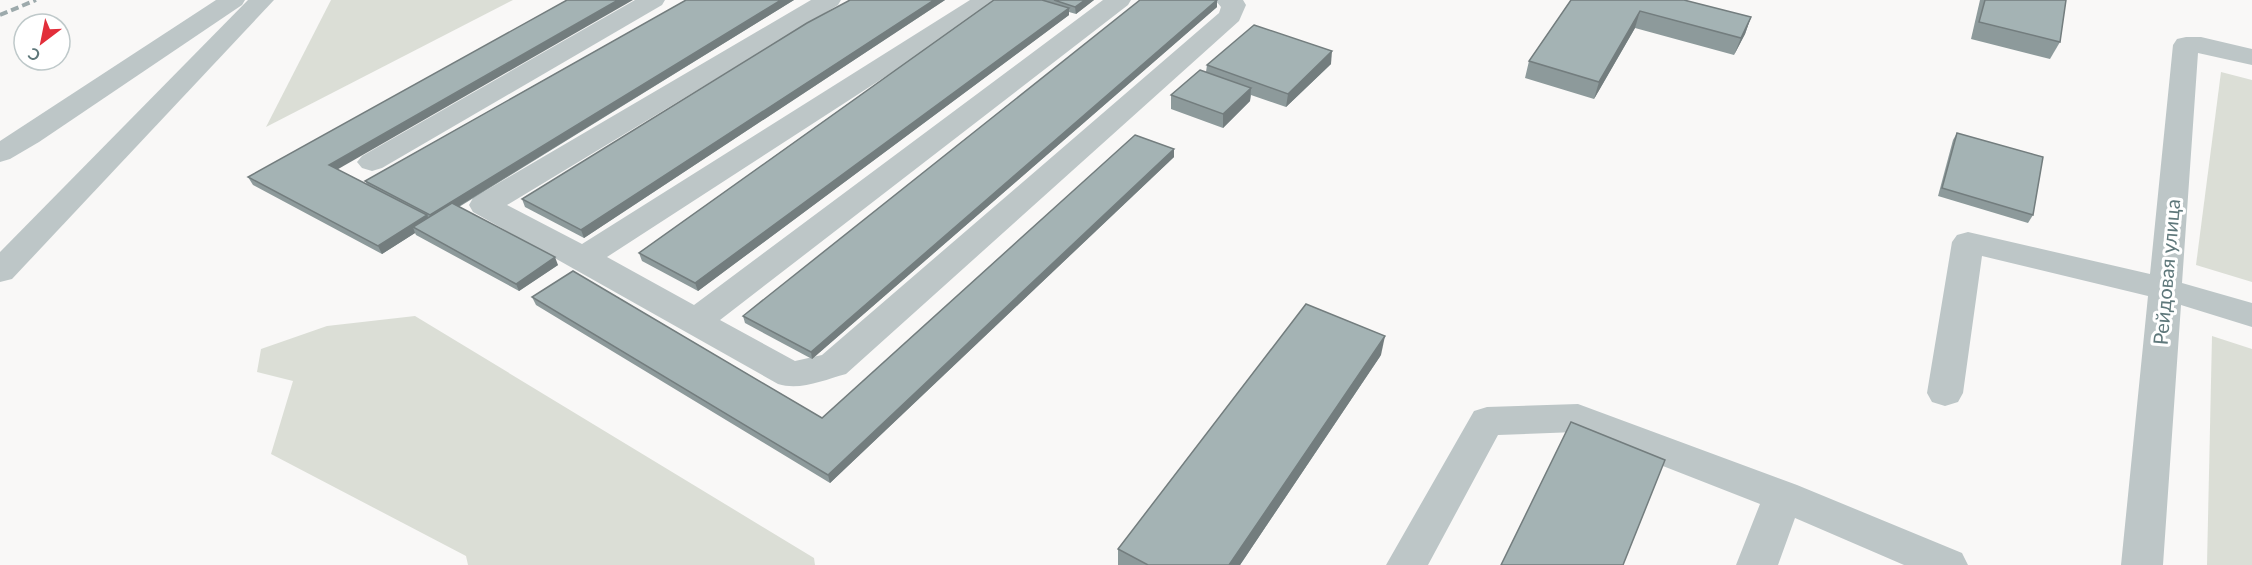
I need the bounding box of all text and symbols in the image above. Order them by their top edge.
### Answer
north arrow [12,12,72,72]
text: С [24,44,43,66]
street label: Рейдовая улица [2148,198,2184,346]

